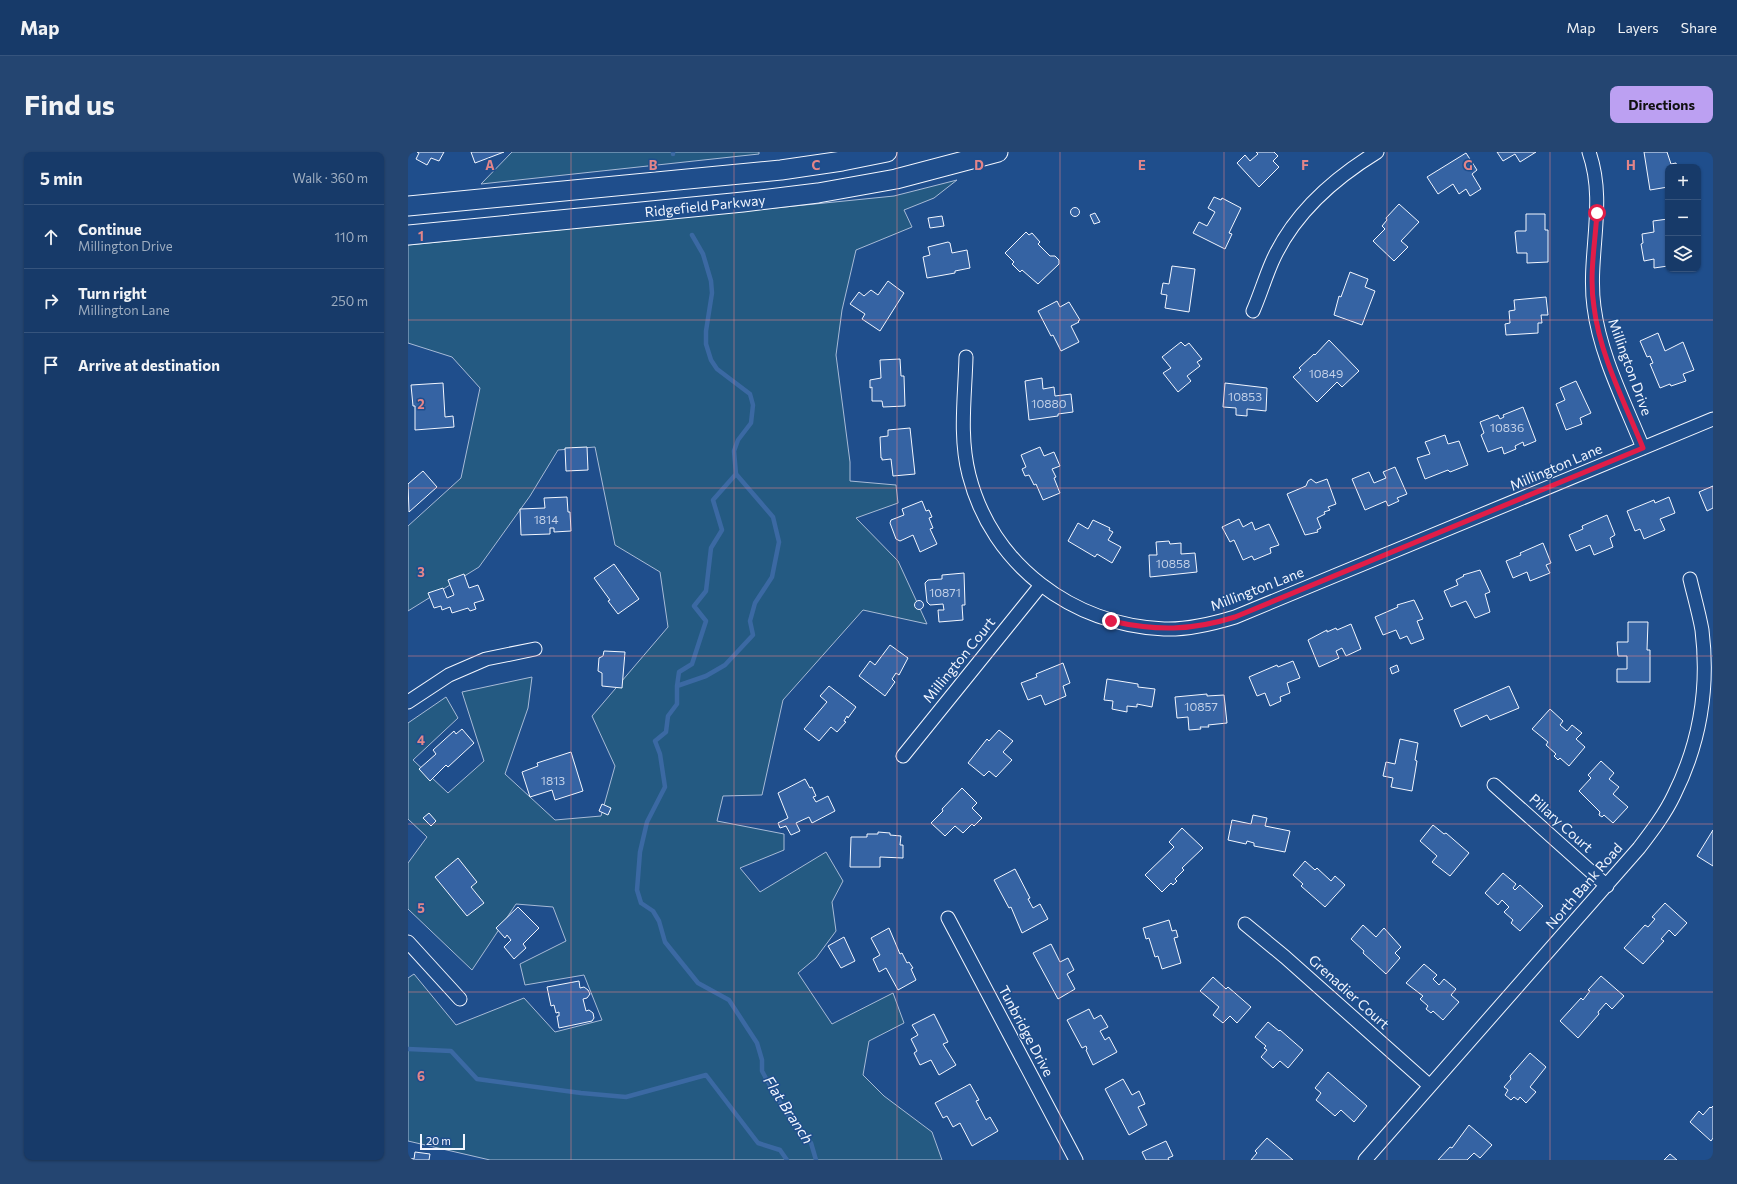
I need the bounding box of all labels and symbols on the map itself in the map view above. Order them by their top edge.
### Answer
text: A [485,157,495,173]
text: B [649,157,658,173]
text: C [812,157,821,173]
text: D [974,157,984,173]
text: E [1138,157,1146,173]
text: F [1301,157,1309,173]
text: G [1463,157,1473,173]
text: H [1626,157,1636,173]
street label: Ridgefield Parkway [644,191,766,220]
route start [1588,204,1606,222]
text: 1 [418,228,424,244]
street label: Millington Drive [1605,316,1656,418]
house number: 10849 [1309,366,1343,380]
house number: 10853 [1228,389,1262,403]
text: 2 [417,396,425,412]
house number: 10880 [1031,396,1067,410]
house number: 10836 [1490,420,1524,434]
street label: Millington Lane [1507,439,1605,494]
house number: 1814 [534,512,558,526]
house number: 10858 [1156,556,1190,570]
street label: Millington Lane [1208,563,1306,614]
text: 3 [417,564,425,580]
house number: 10871 [929,585,961,599]
route end [1102,612,1120,630]
street label: Millington Court [919,613,998,706]
house number: 10857 [1184,699,1218,713]
text: 4 [417,732,425,748]
house number: 1813 [541,773,565,787]
street label: Pillary Court [1526,790,1597,856]
street label: North Bank Road [1542,839,1626,932]
text: 5 [417,900,425,916]
street label: Grenadier Court [1305,951,1393,1033]
street label: Tunbridge Drive [995,982,1058,1079]
text: 6 [417,1068,425,1084]
water label: Flat Branch [760,1072,817,1147]
scale bar [420,1132,465,1151]

